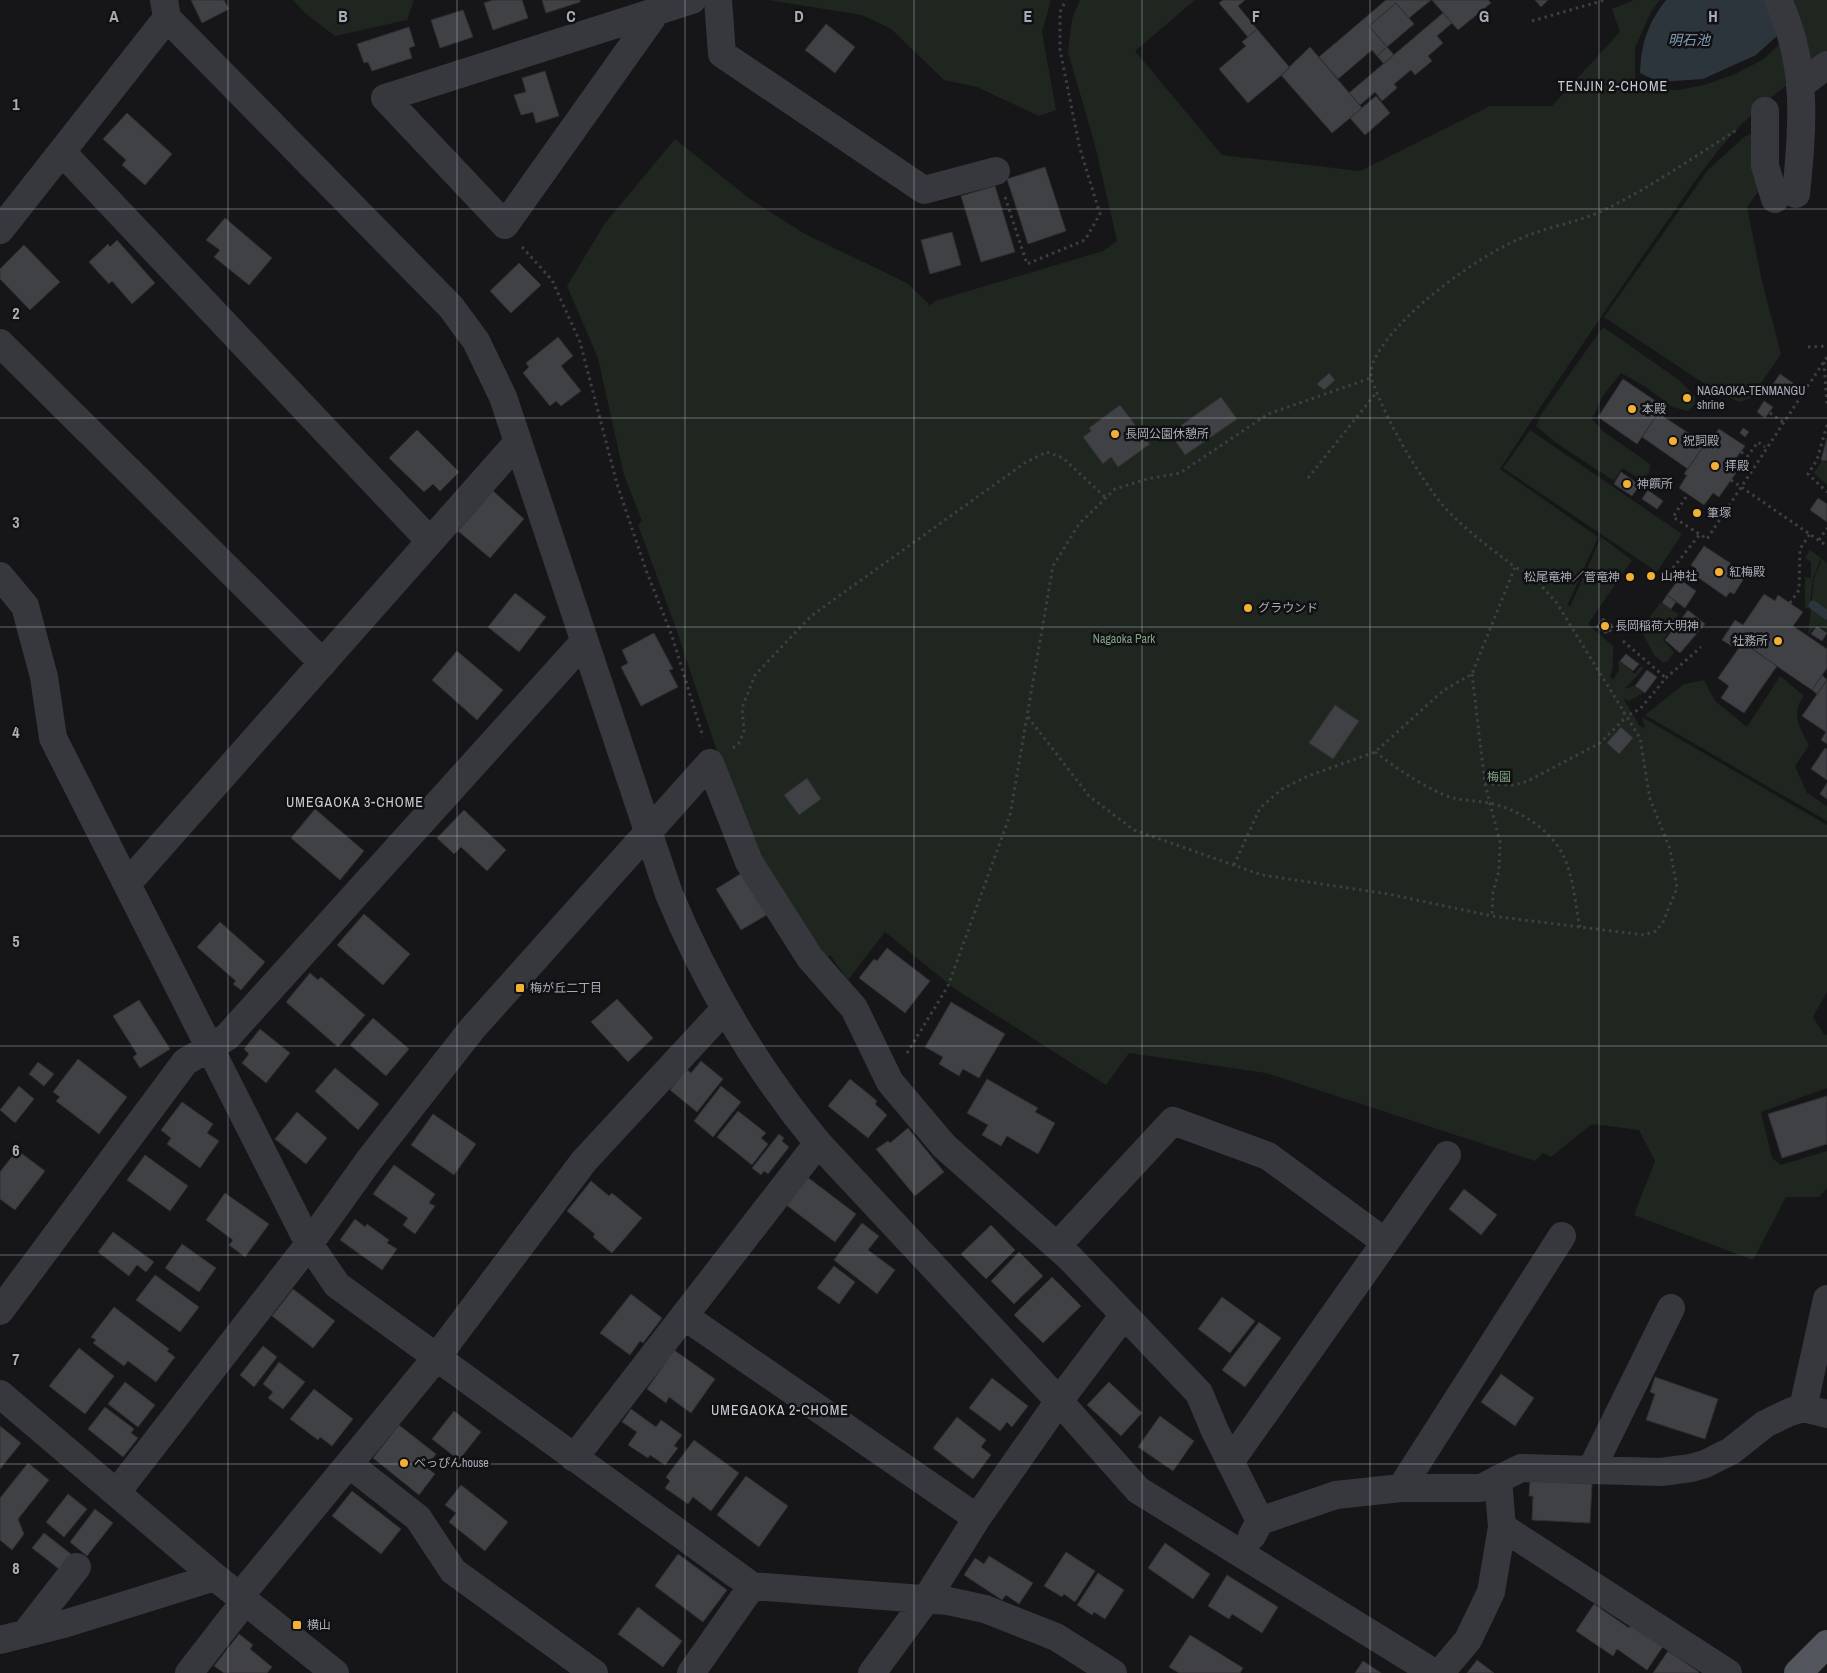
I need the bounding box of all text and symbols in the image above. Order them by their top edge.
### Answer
text: A [109,5,119,27]
text: B [338,5,348,27]
text: C [566,5,576,27]
text: D [794,5,804,27]
text: E [1024,5,1033,27]
text: F [1252,5,1260,27]
text: G [1479,5,1489,27]
text: H [1708,5,1718,27]
water label: 明石池 [1668,31,1712,49]
district label: TENJIN 2-CHOME [1558,77,1668,95]
text: 1 [12,93,20,115]
text: 2 [12,302,20,324]
place label: NAGAOKA-TENMANGU shrine [1697,383,1805,413]
marker: NAGAOKA-TENMANGU shrine [1681,392,1693,404]
place label: 本殿 [1642,401,1666,417]
marker: 本殿 [1626,403,1638,415]
place label: 長岡公園休憩所 [1125,426,1209,442]
marker: 長岡公園休憩所 [1109,428,1121,440]
place label: 祝詞殿 [1683,433,1719,449]
marker: 祝詞殿 [1667,435,1679,447]
place label: 拝殿 [1725,458,1749,474]
marker: 拝殿 [1709,460,1721,472]
place label: 神饌所 [1637,476,1673,492]
marker: 神饌所 [1621,478,1633,490]
place label: 筆塚 [1707,505,1731,521]
marker: 筆塚 [1691,507,1703,519]
text: 3 [12,511,20,533]
place label: 紅梅殿 [1729,564,1765,580]
marker: 紅梅殿 [1713,566,1725,578]
place label: 山神社 [1661,568,1697,584]
place label: 松尾竜神／菅竜神 [1524,569,1620,585]
marker: 山神社 [1645,570,1657,582]
marker: 松尾竜神／菅竜神 [1624,571,1636,583]
place label: グラウンド [1258,600,1318,616]
marker: グラウンド [1242,602,1254,614]
place label: 長岡稲荷大明神 [1615,618,1699,634]
marker: 長岡稲荷大明神 [1599,620,1611,632]
park label: Nagaoka Park [1093,631,1155,647]
place label: 社務所 [1732,633,1768,649]
marker: 社務所 [1772,635,1784,647]
text: 4 [12,721,20,743]
park label: 梅園 [1487,769,1511,785]
district label: UMEGAOKA 3-CHOME [286,793,424,811]
text: 5 [12,930,20,952]
place label: 梅が丘二丁目 [530,980,602,996]
marker: 梅が丘二丁目 [514,982,526,994]
text: 6 [12,1139,20,1161]
text: 7 [12,1348,20,1370]
district label: UMEGAOKA 2-CHOME [711,1401,849,1419]
place label: べっぴんhouse [414,1455,489,1471]
marker: べっぴんhouse [398,1457,410,1469]
text: 8 [12,1557,20,1579]
place label: 横山 [307,1617,331,1633]
marker: 横山 [291,1619,303,1631]

